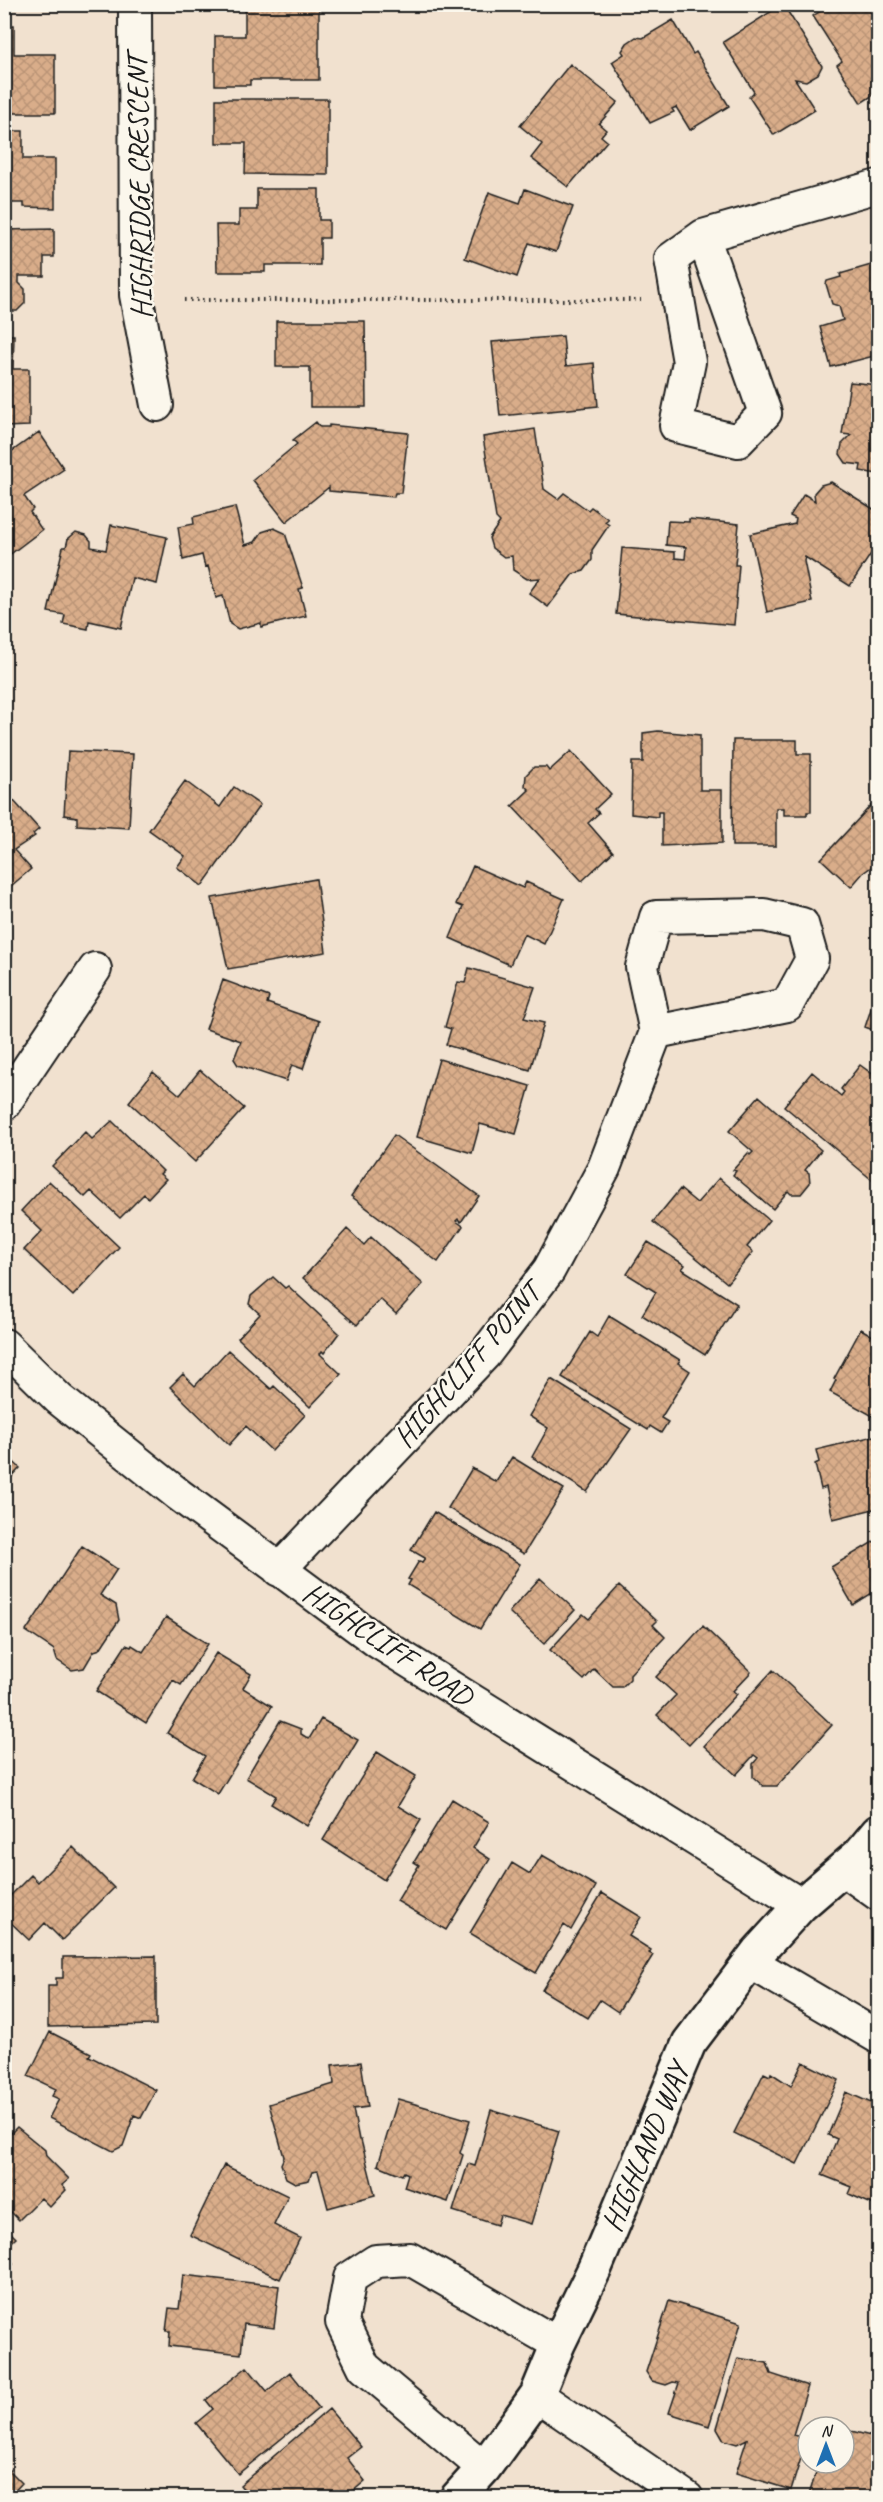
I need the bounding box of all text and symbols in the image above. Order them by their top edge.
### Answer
street label: HIGHRIDGE CRESCENT [118,47,160,319]
street label: HIGHCLIFF POINT [385,1270,553,1455]
street label: HIGHCLIFF ROAD [296,1573,482,1716]
street label: HIGHLAND WAY [592,2053,699,2237]
north arrow [796,2415,856,2475]
text: N [821,2421,834,2441]

